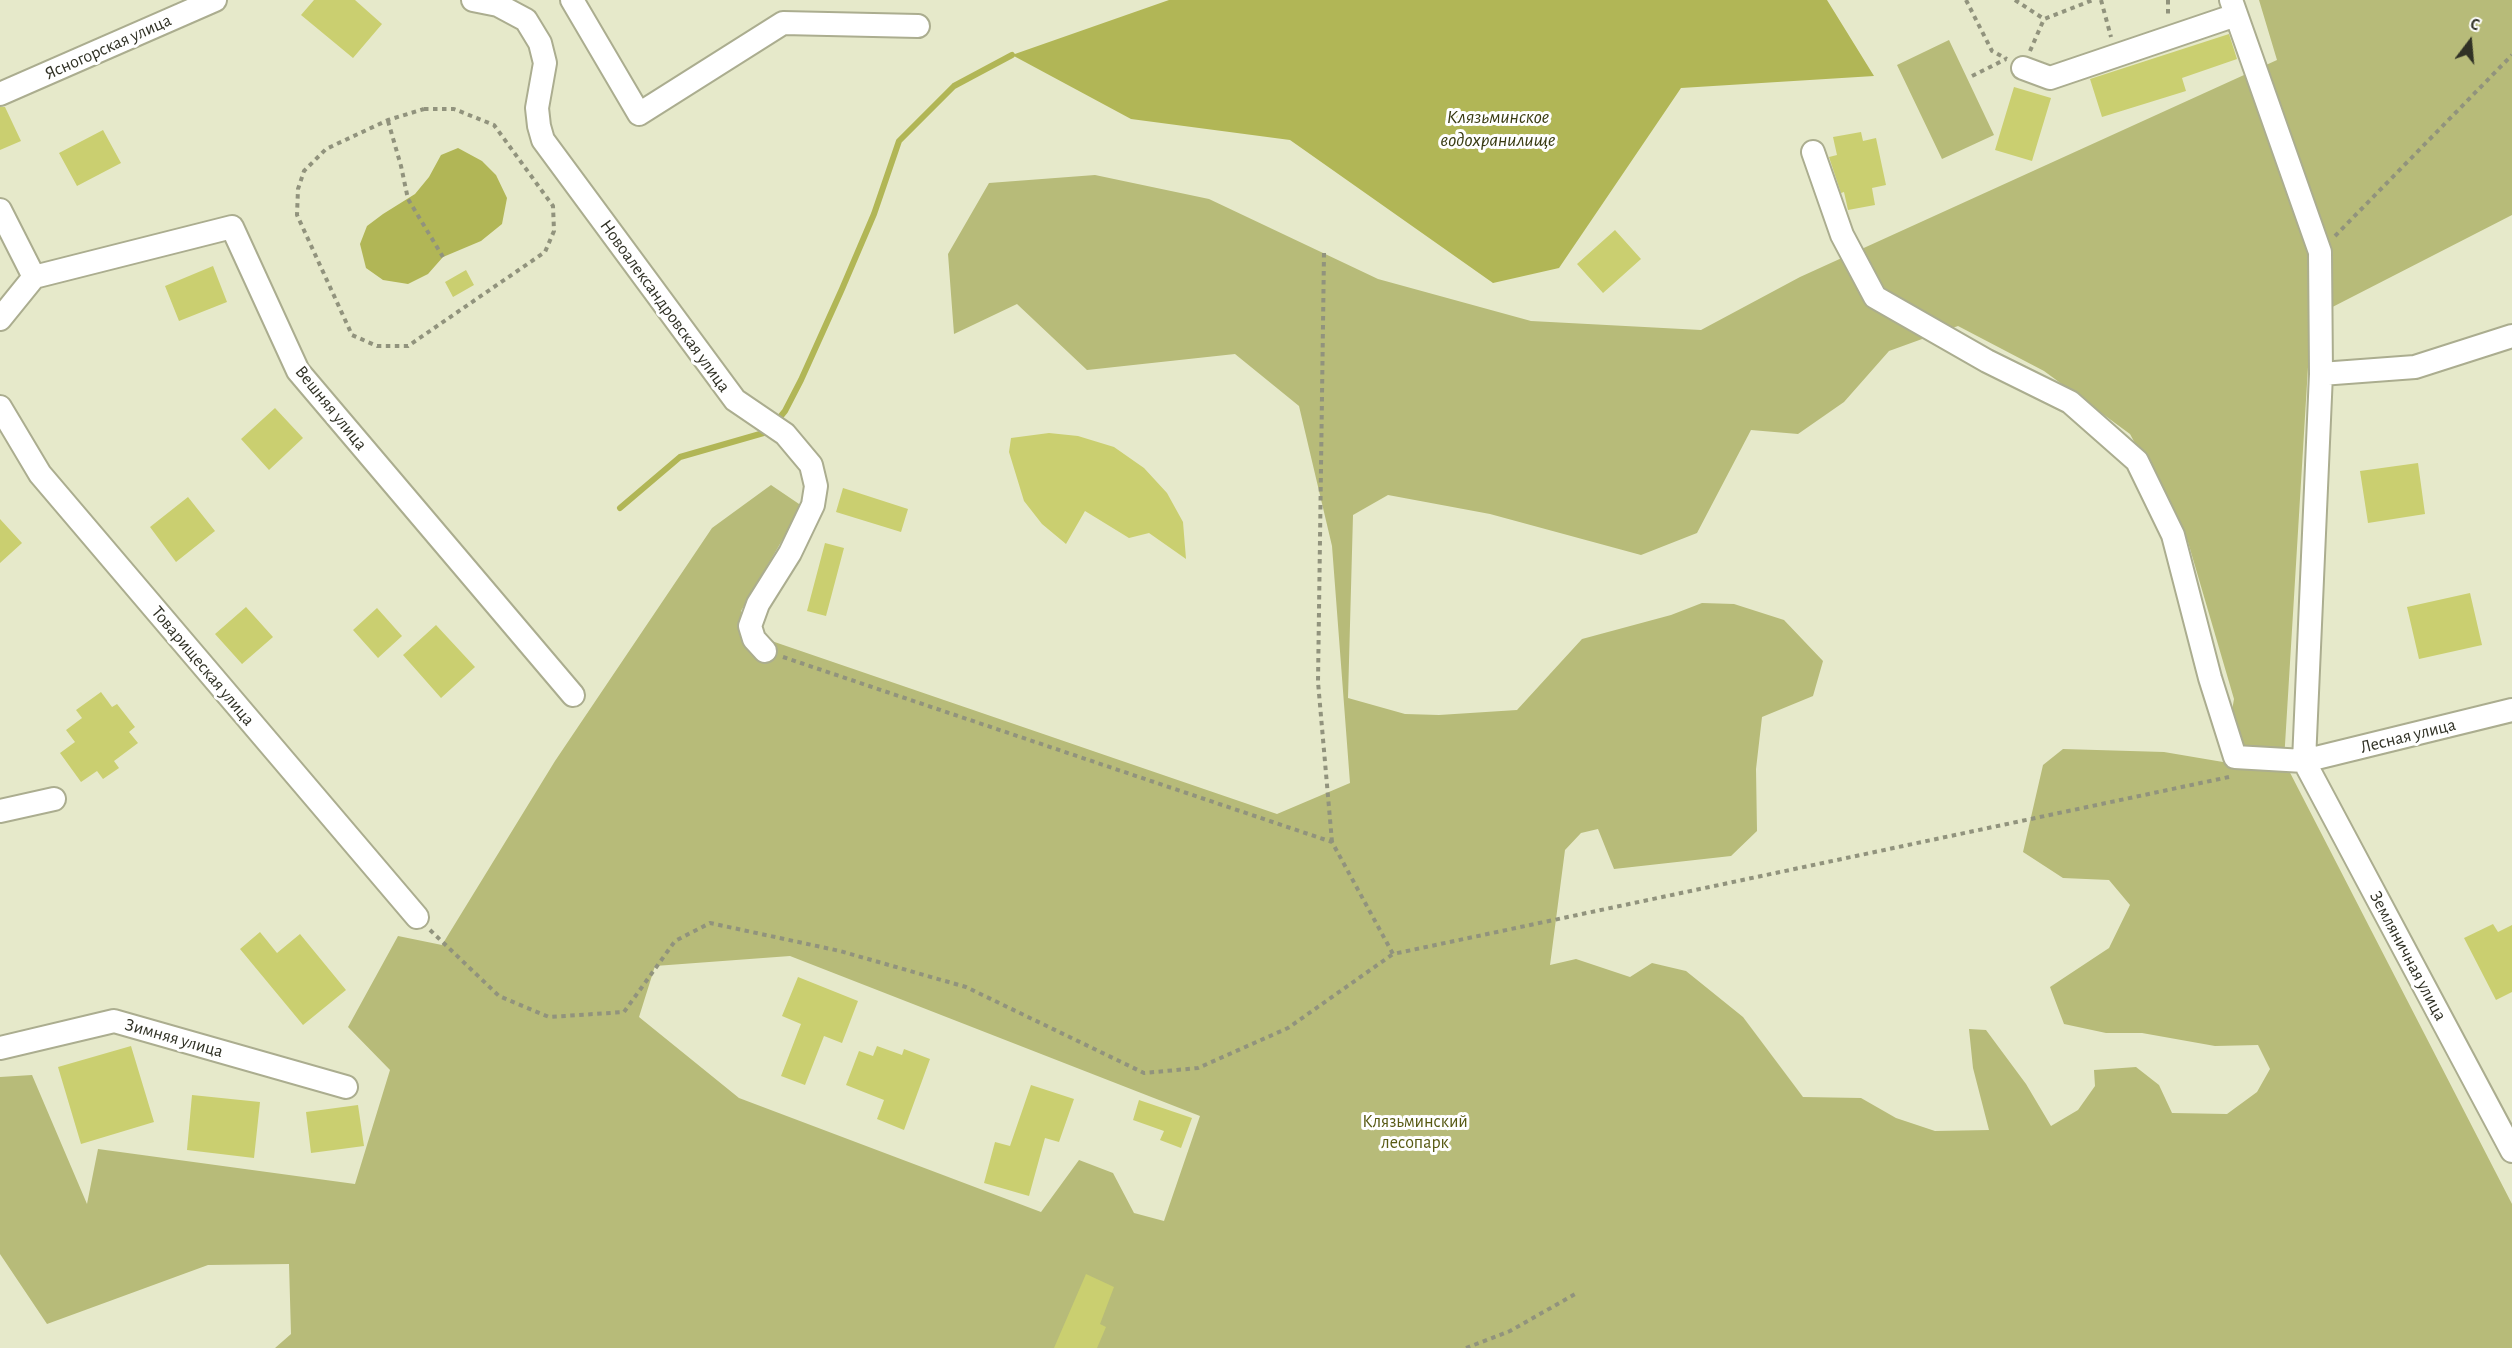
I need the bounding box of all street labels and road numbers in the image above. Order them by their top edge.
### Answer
street label: Ясногорская улица [41,9,175,85]
street label: Новоалександровская улица [595,215,735,397]
street label: Вешняя улица [290,361,372,455]
street label: Товарищеская улица [147,602,259,730]
street label: Лесная улица [2358,714,2458,758]
street label: Земляничная улица [2365,887,2451,1025]
street label: Зимняя улица [122,1014,226,1062]

